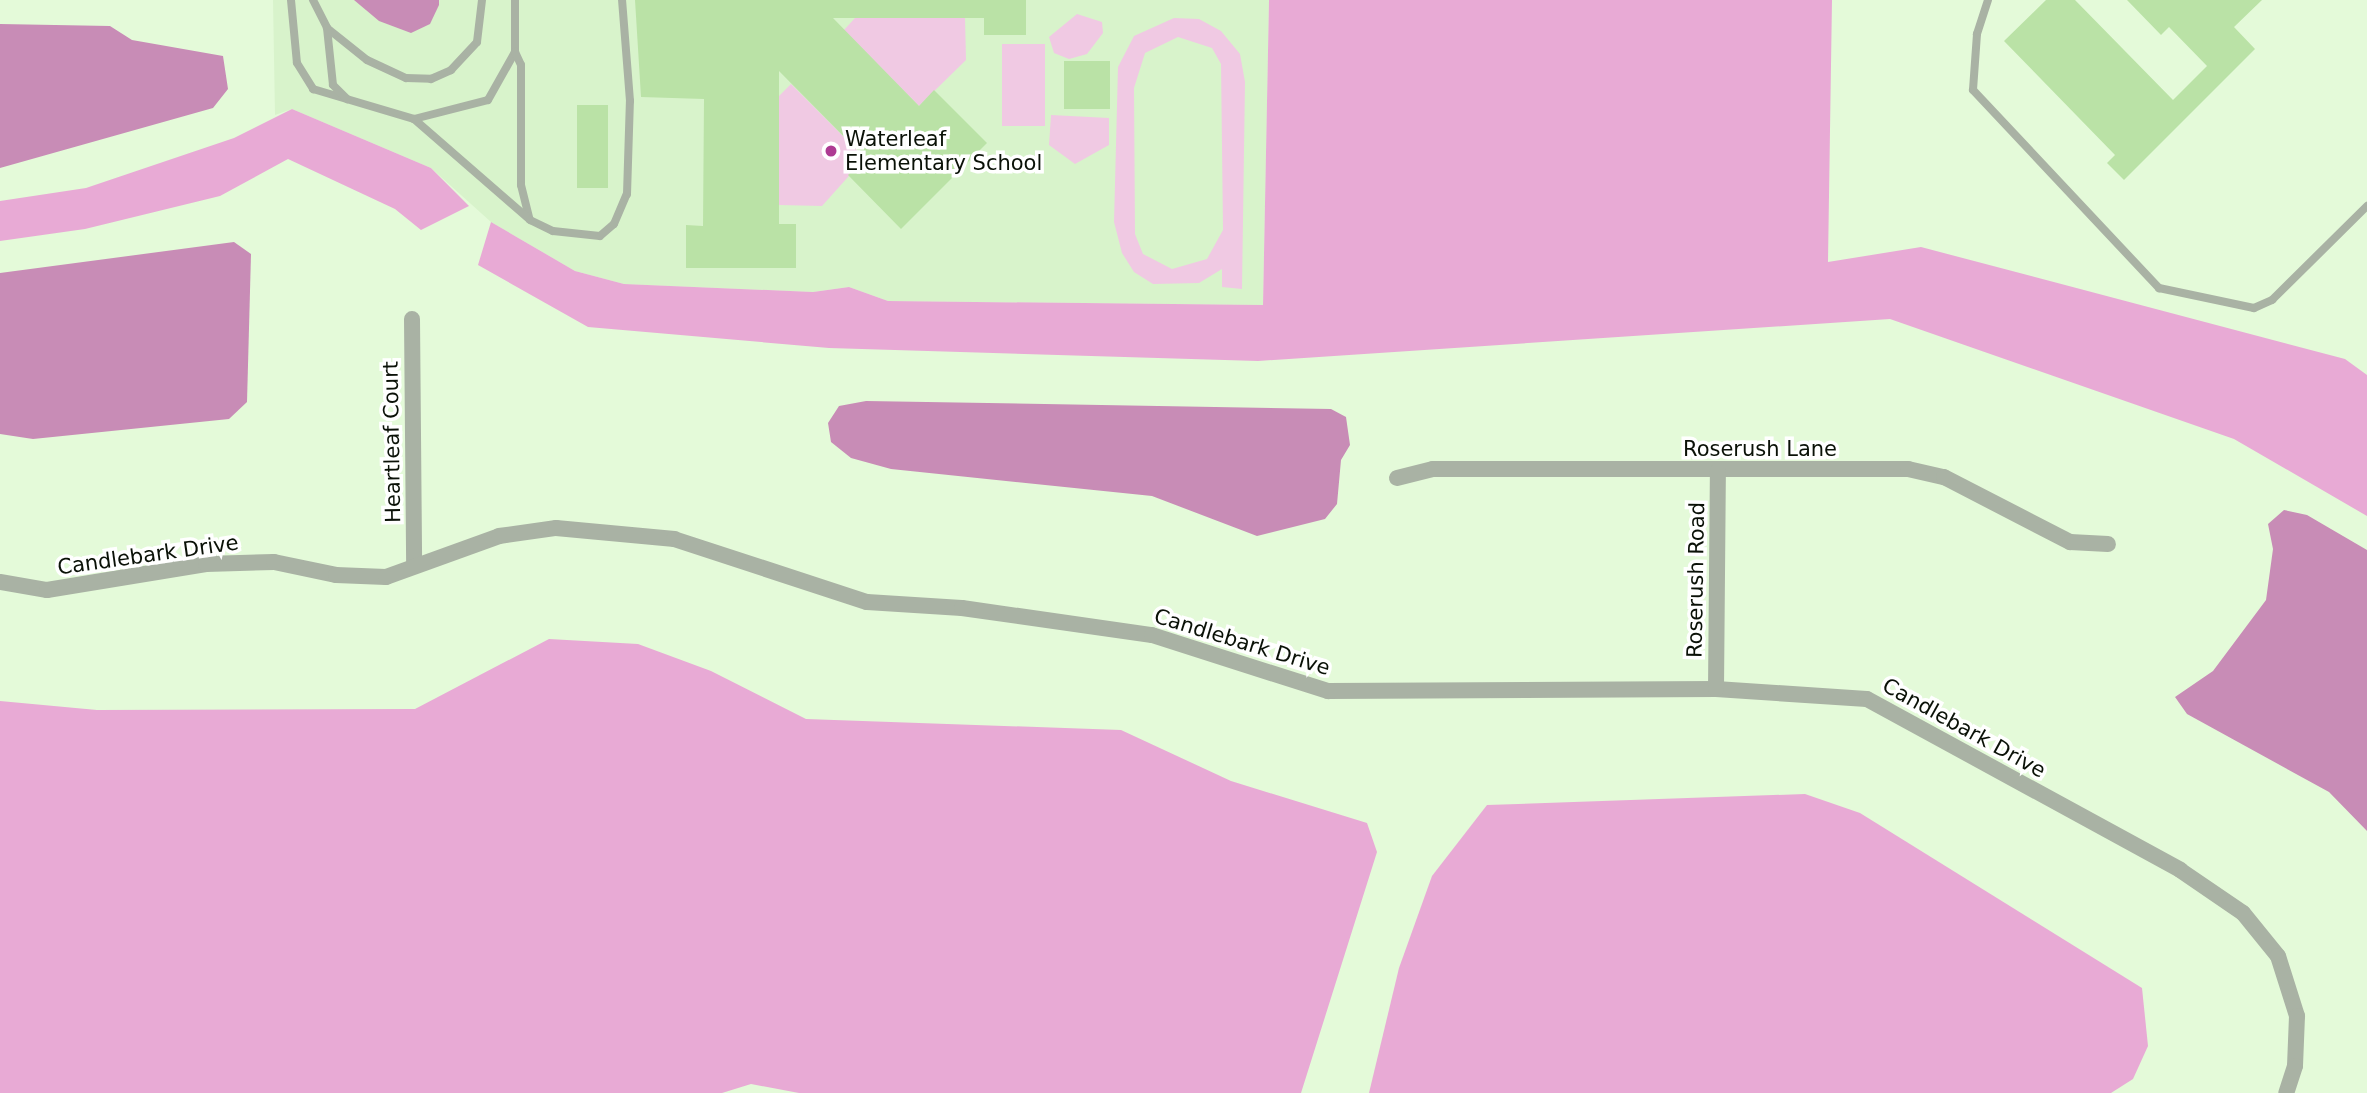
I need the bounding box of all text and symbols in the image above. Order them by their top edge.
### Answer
place label: Waterleaf Elementary School [845,126,1042,176]
marker: Waterleaf Elementary School [823,143,839,159]
street label: Heartleaf Court [378,361,406,523]
street label: Roserush Lane [1683,436,1837,462]
street label: Roserush Road [1682,502,1710,658]
street label: Candlebark Drive [56,530,240,580]
street label: Candlebark Drive [1151,603,1333,681]
street label: Candlebark Drive [1878,673,2050,783]

